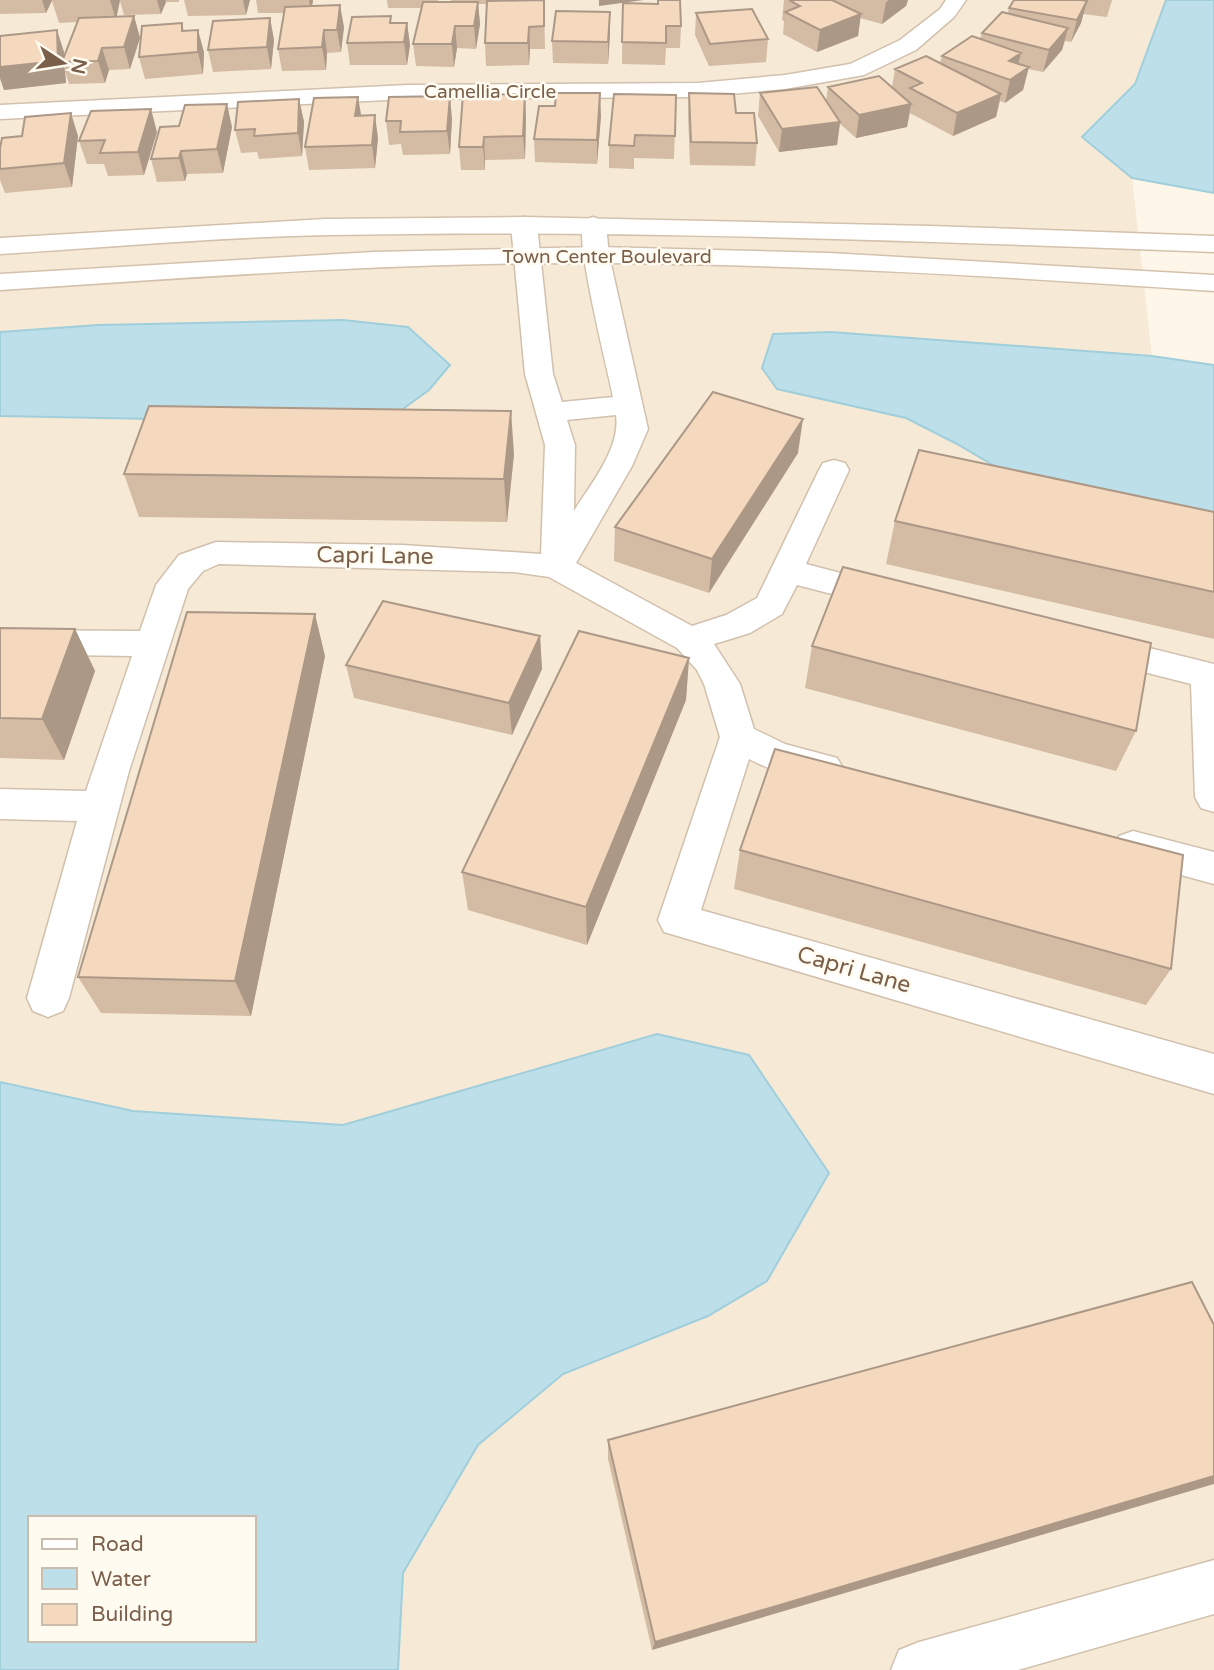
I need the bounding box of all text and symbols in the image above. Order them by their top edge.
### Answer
north arrow [28,28,98,98]
text: N [66,57,91,76]
street label: Camellia Circle [424,81,556,103]
street label: Town Center Boulevard [502,246,712,268]
street label: Capri Lane [316,541,434,571]
street label: Capri Lane [794,940,914,1000]
legend [28,1516,256,1642]
text: Road [91,1532,144,1557]
text: Water [91,1567,151,1592]
text: Building [91,1602,173,1627]

